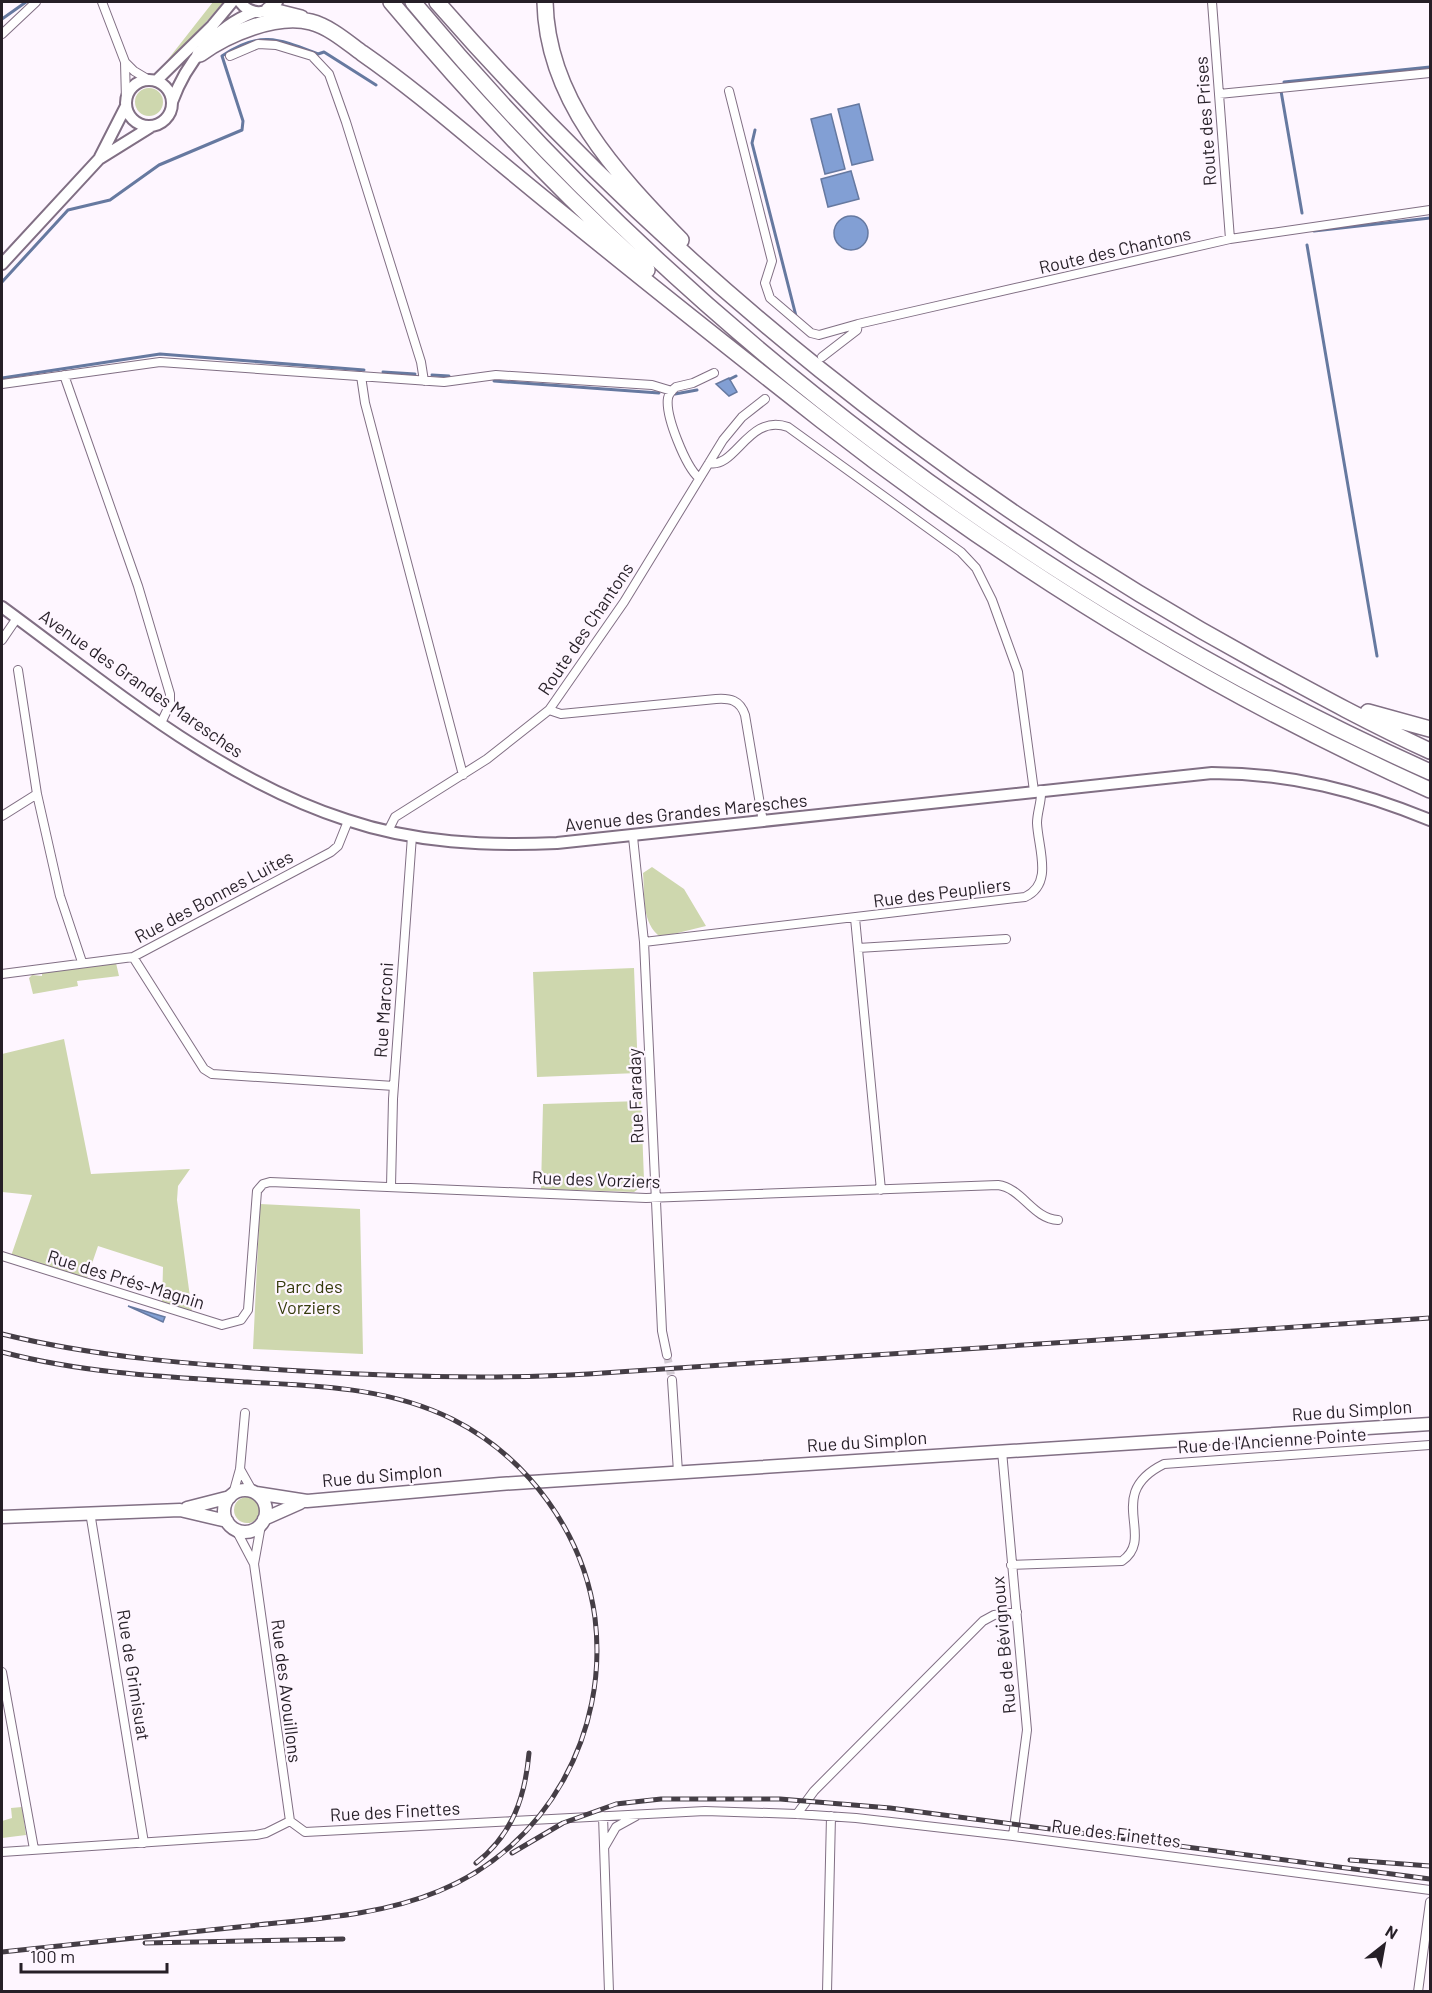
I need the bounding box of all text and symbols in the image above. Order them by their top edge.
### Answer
street label: Route des Prises [1189,55,1221,187]
street label: Route des Chantons [1037,222,1193,278]
street label: Route des Chantons [533,558,638,699]
street label: Avenue des Grandes Maresches [35,604,248,762]
street label: Avenue des Grandes Maresches [564,788,808,836]
street label: Rue des Bonnes Luites [131,845,297,947]
street label: Rue des Peupliers [872,873,1012,911]
street label: Rue Marconi [369,961,397,1058]
street label: Rue Faraday [622,1048,648,1144]
street label: Rue des Vorziers [531,1166,661,1192]
street label: Rue des Prés-Magnin [45,1245,208,1313]
park label: Parc des Vorziers [275,1275,343,1318]
street label: Rue du Simplon [1291,1395,1413,1425]
street label: Rue de l'Ancienne Pointe [1177,1422,1367,1458]
street label: Rue du Simplon [806,1426,928,1456]
street label: Rue du Simplon [321,1459,443,1491]
street label: Rue de Bévignoux [986,1575,1020,1715]
street label: Rue de Grimisuat [113,1608,155,1742]
street label: Rue des Avouillons [267,1618,307,1764]
street label: Rue des Finettes [329,1797,461,1825]
street label: Rue des Finettes [1050,1814,1182,1852]
north arrow [1354,1915,1414,1975]
text: N [1383,1921,1401,1943]
scale bar [21,1936,166,1974]
text: 100 m [30,1945,75,1967]

